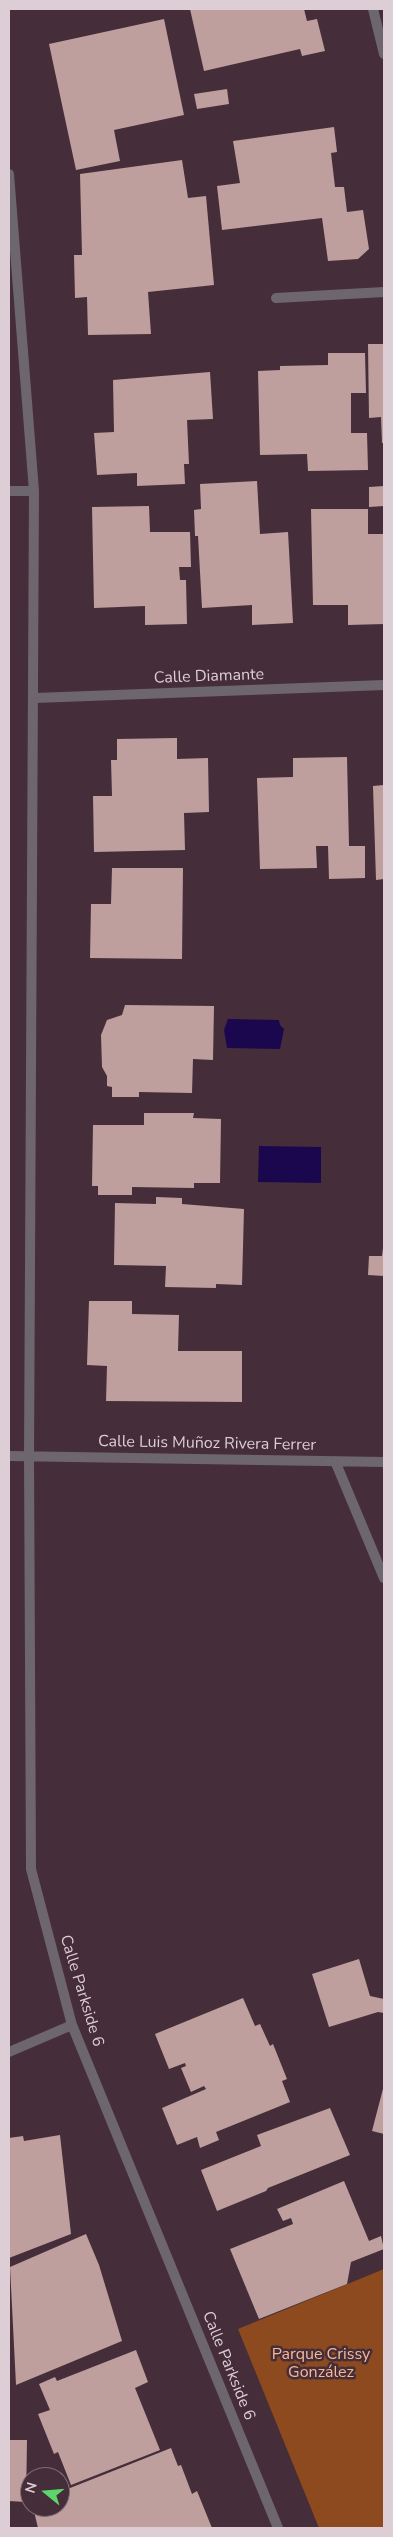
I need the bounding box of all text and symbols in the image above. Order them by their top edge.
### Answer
street label: Calle Diamante [154,665,264,689]
street label: Calle Luis Muñoz Rivera Ferrer [98,1432,316,1456]
street label: Calle Parkside 6 [55,1933,107,2049]
street label: Calle Parkside 6 [197,2309,259,2423]
park label: Parque Crissy González [272,2345,370,2383]
north arrow [20,2467,70,2517]
text: N [21,2480,42,2496]

